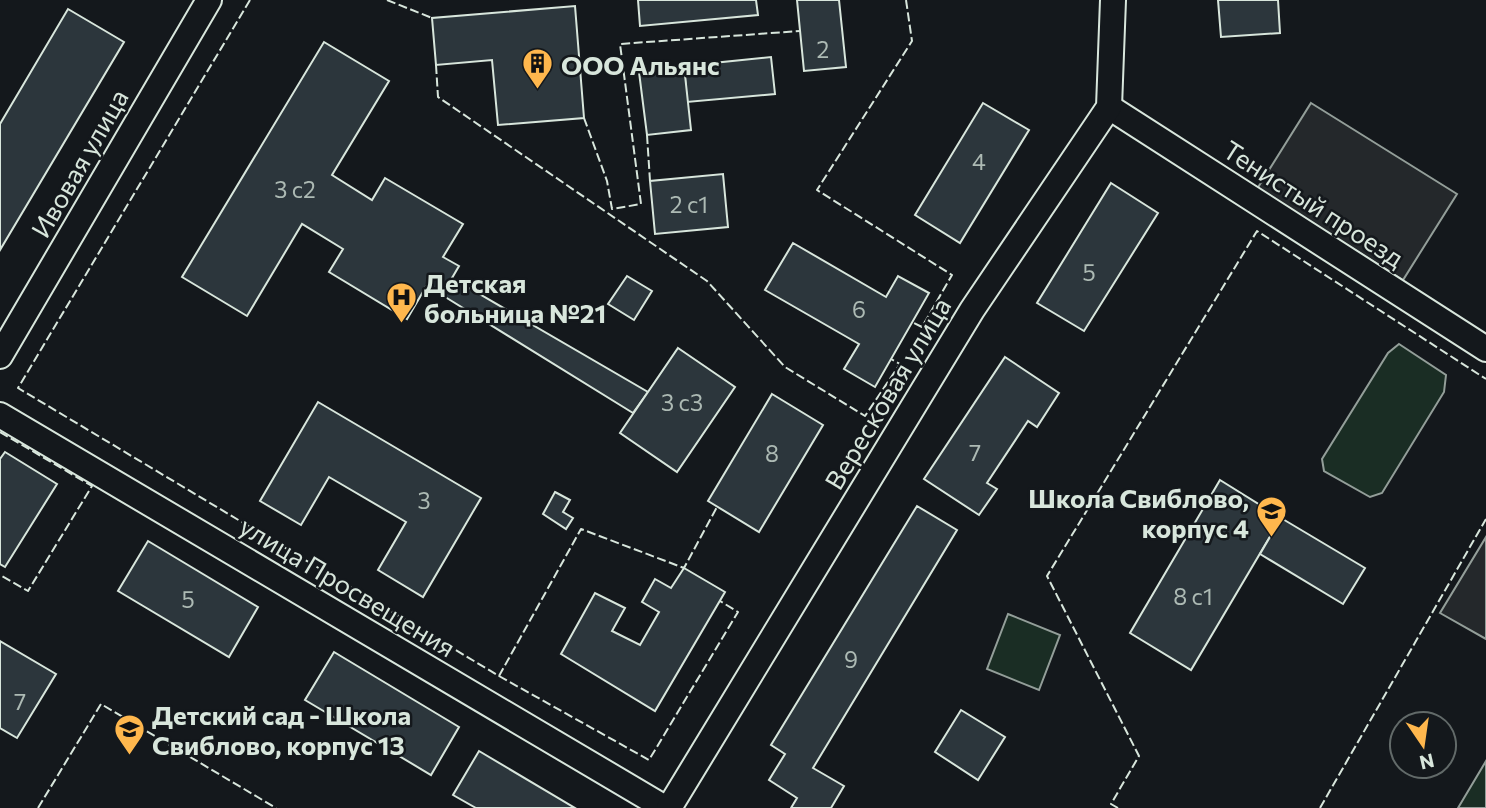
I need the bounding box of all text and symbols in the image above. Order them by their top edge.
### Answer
house number: 2 [817,35,829,63]
building icon: ООО Альянс [521,47,555,91]
place label: ООО Альянс [561,49,720,80]
street label: Ивовая улица [24,83,134,243]
street label: Тенистый проезд [1218,133,1410,273]
house number: 4 [972,147,986,175]
house number: 3 с2 [274,175,316,203]
house number: 2 с1 [670,190,708,218]
house number: 5 [1082,258,1096,286]
place label: Детская больница №21 [424,267,606,328]
hospital icon: Детская больница №21 [384,280,418,324]
street label: Вересковая улица [818,292,956,494]
house number: 6 [852,295,866,323]
house number: 3 с3 [661,388,703,416]
house number: 7 [969,438,981,466]
house number: 8 [765,439,779,467]
place label: Школа Свиблово, корпус 4 [1028,482,1249,543]
house number: 3 [417,486,431,514]
school or university icon: Школа Свиблово, корпус 4 [1255,495,1289,539]
street label: улица Просвещения [235,509,461,663]
house number: 8 с1 [1173,582,1213,610]
house number: 5 [181,585,195,613]
house number: 9 [844,645,858,673]
house number: 7 [14,687,26,715]
place label: Детский сад - Школа Свиблово, корпус 13 [152,699,411,760]
north arrow [1388,710,1458,780]
school or university icon: Детский сад - Школа Свиблово, корпус 13 [112,712,146,756]
text: N [1417,749,1436,775]

